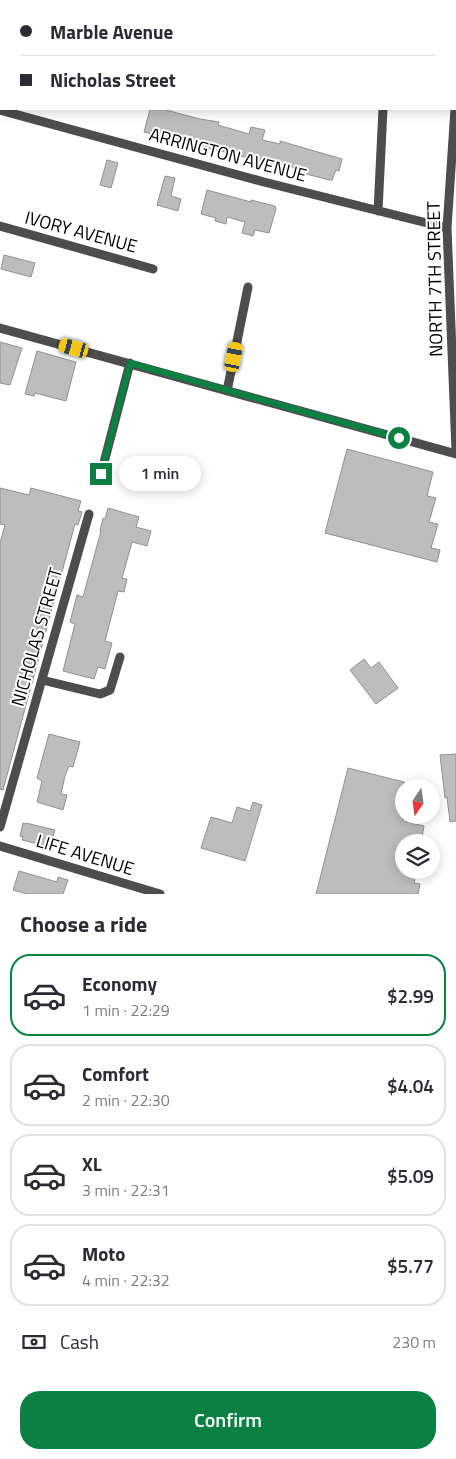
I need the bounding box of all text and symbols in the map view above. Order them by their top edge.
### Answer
text: Marble Avenue [50,17,173,46]
text: Nicholas Street [50,65,176,94]
street label: ARRINGTON AVENUE [146,121,310,189]
street label: NORTH 7TH STREET [420,200,449,357]
street label: IVORY AVENUE [22,204,140,259]
car [57,337,90,359]
car [223,341,244,373]
route start [388,427,410,449]
callout: 1 min [118,456,201,492]
text: 1 min [141,461,179,485]
route end [90,463,112,485]
street label: NICHOLAS STREET [4,564,69,709]
north arrow [395,779,440,824]
map controls [395,779,440,879]
street label: LIFE AVENUE [33,827,137,882]
button: layers [395,834,440,879]
text: Choose a ride [20,907,147,941]
text: Economy [82,969,157,998]
icon: car [22,973,67,1018]
text: $2.99 [387,981,434,1010]
text: 1 min · 22:29 [82,998,170,1022]
text: Comfort [82,1059,149,1088]
icon: car [22,1063,67,1108]
text: $4.04 [387,1071,434,1100]
text: 2 min · 22:30 [82,1088,170,1112]
text: XL [82,1149,102,1178]
icon: car [22,1153,67,1198]
text: $5.09 [387,1161,434,1190]
text: 3 min · 22:31 [82,1178,170,1202]
text: Moto [82,1239,125,1268]
icon: car [22,1243,67,1288]
text: $5.77 [387,1251,434,1280]
text: 4 min · 22:32 [82,1268,170,1292]
text: Cash [60,1327,99,1356]
icon: cash [20,1328,48,1356]
text: 230 m [392,1330,436,1354]
button: Confirm [20,1391,436,1449]

